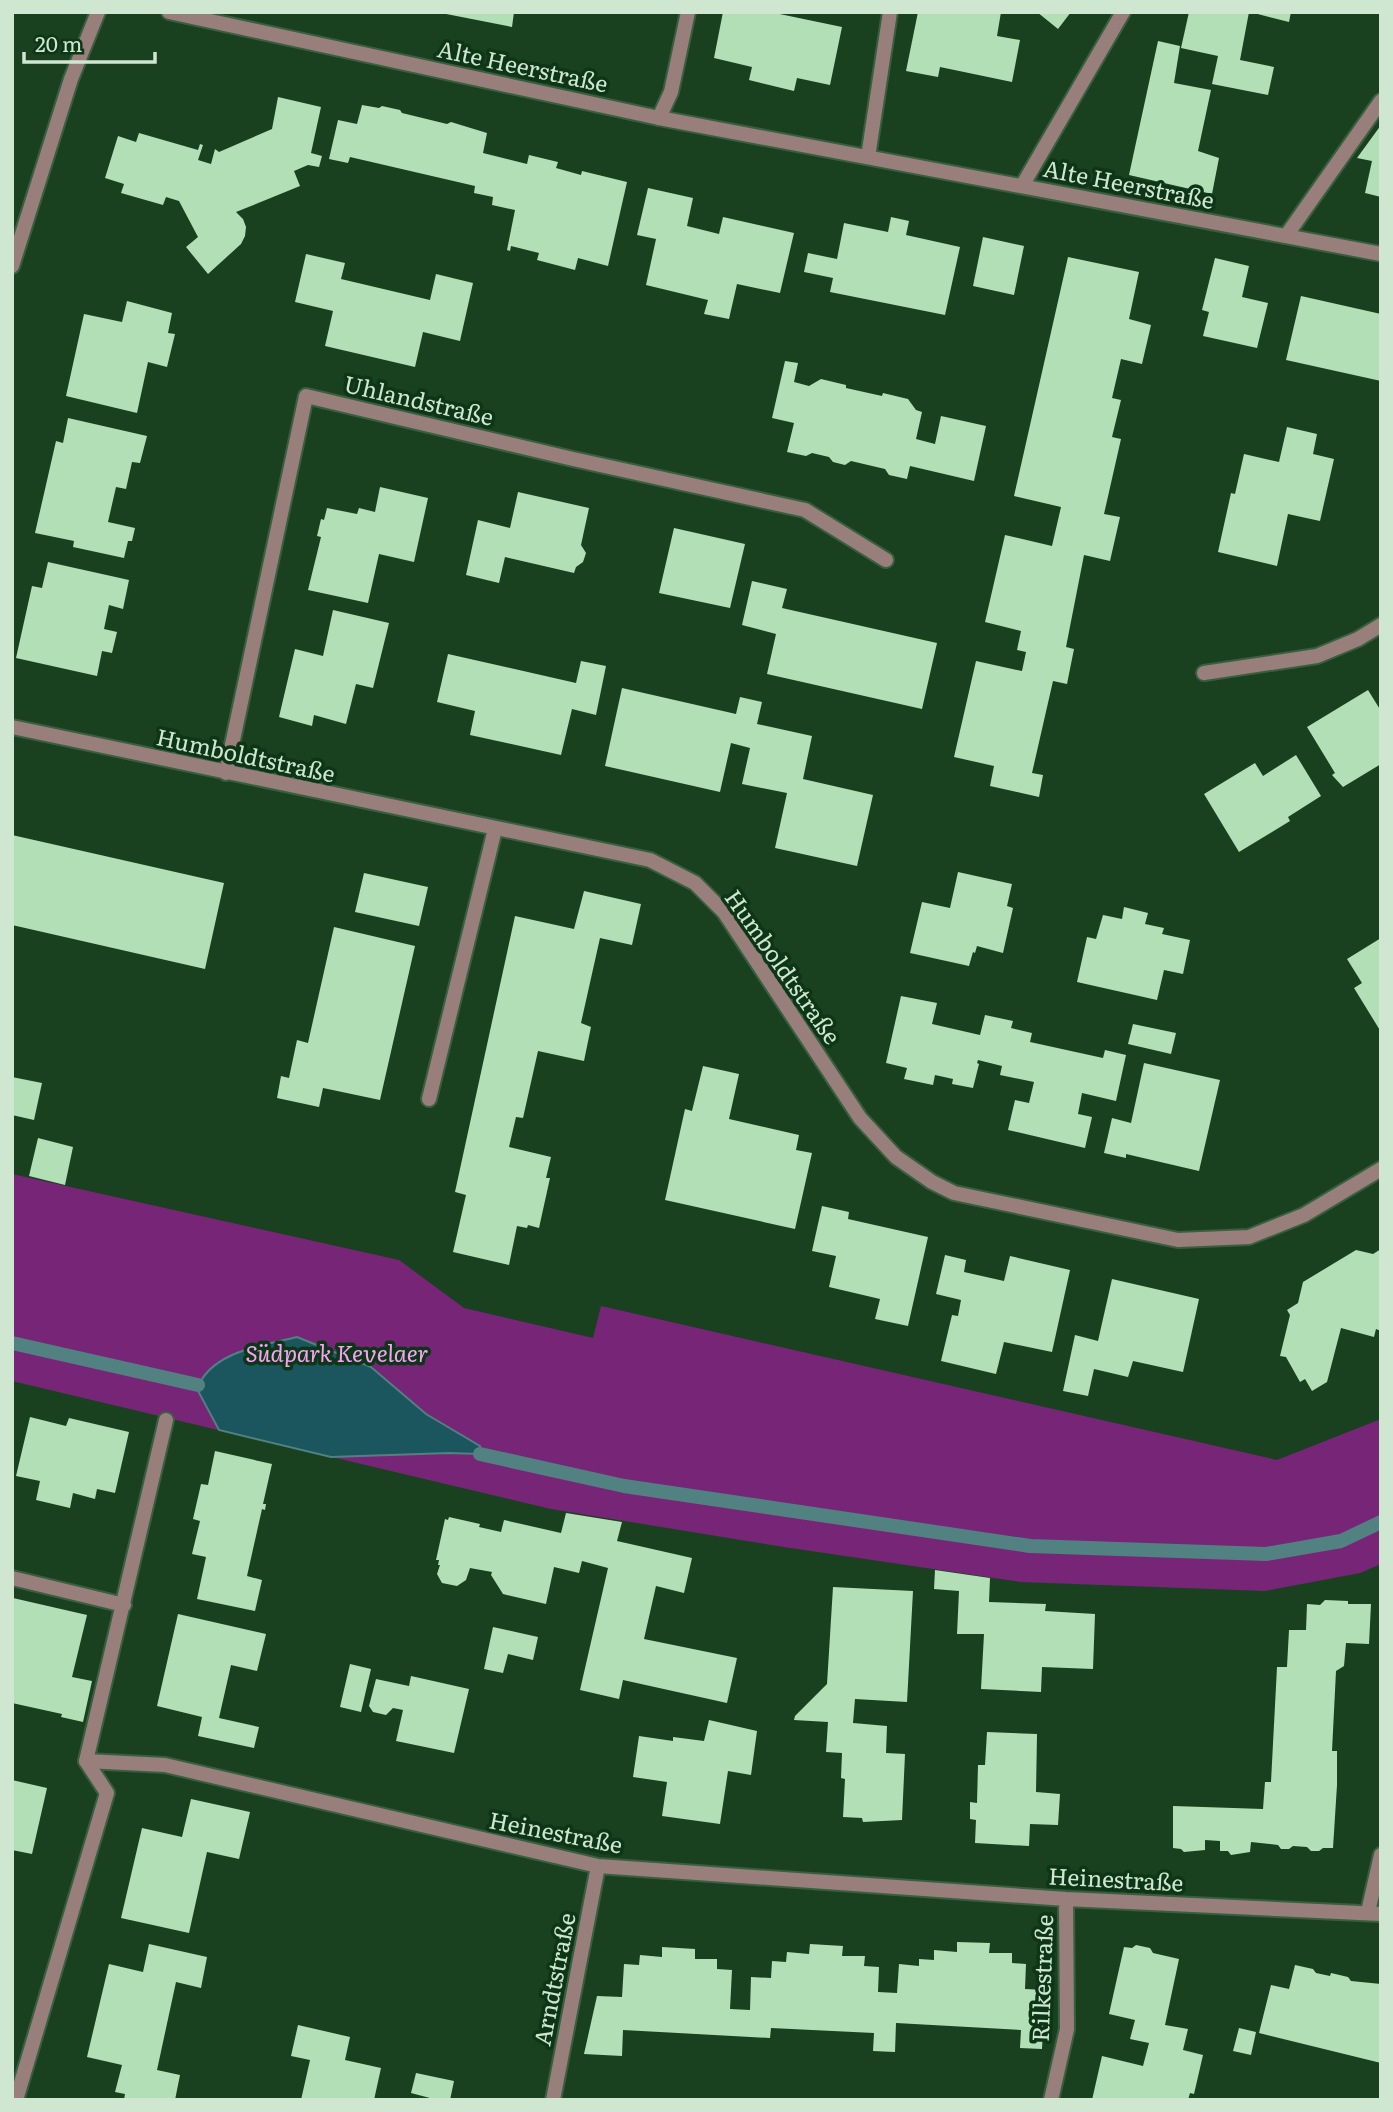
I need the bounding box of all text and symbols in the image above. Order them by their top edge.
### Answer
scale bar [24,21,156,65]
text: 20 m [35,27,82,58]
street label: Alte Heerstraße [435,30,611,100]
street label: Alte Heerstraße [1041,150,1217,216]
street label: Uhlandstraße [341,365,497,433]
street label: Humboldtstraße [153,718,339,790]
street label: Humboldtstraße [718,882,850,1050]
park label: Südpark Kevelaer [246,1335,428,1369]
street label: Heinestraße [486,1801,626,1861]
street label: Heinestraße [1048,1857,1184,1899]
street label: Arndtstraße [523,1910,583,2048]
street label: Rilkestraße [1022,1914,1060,2042]

